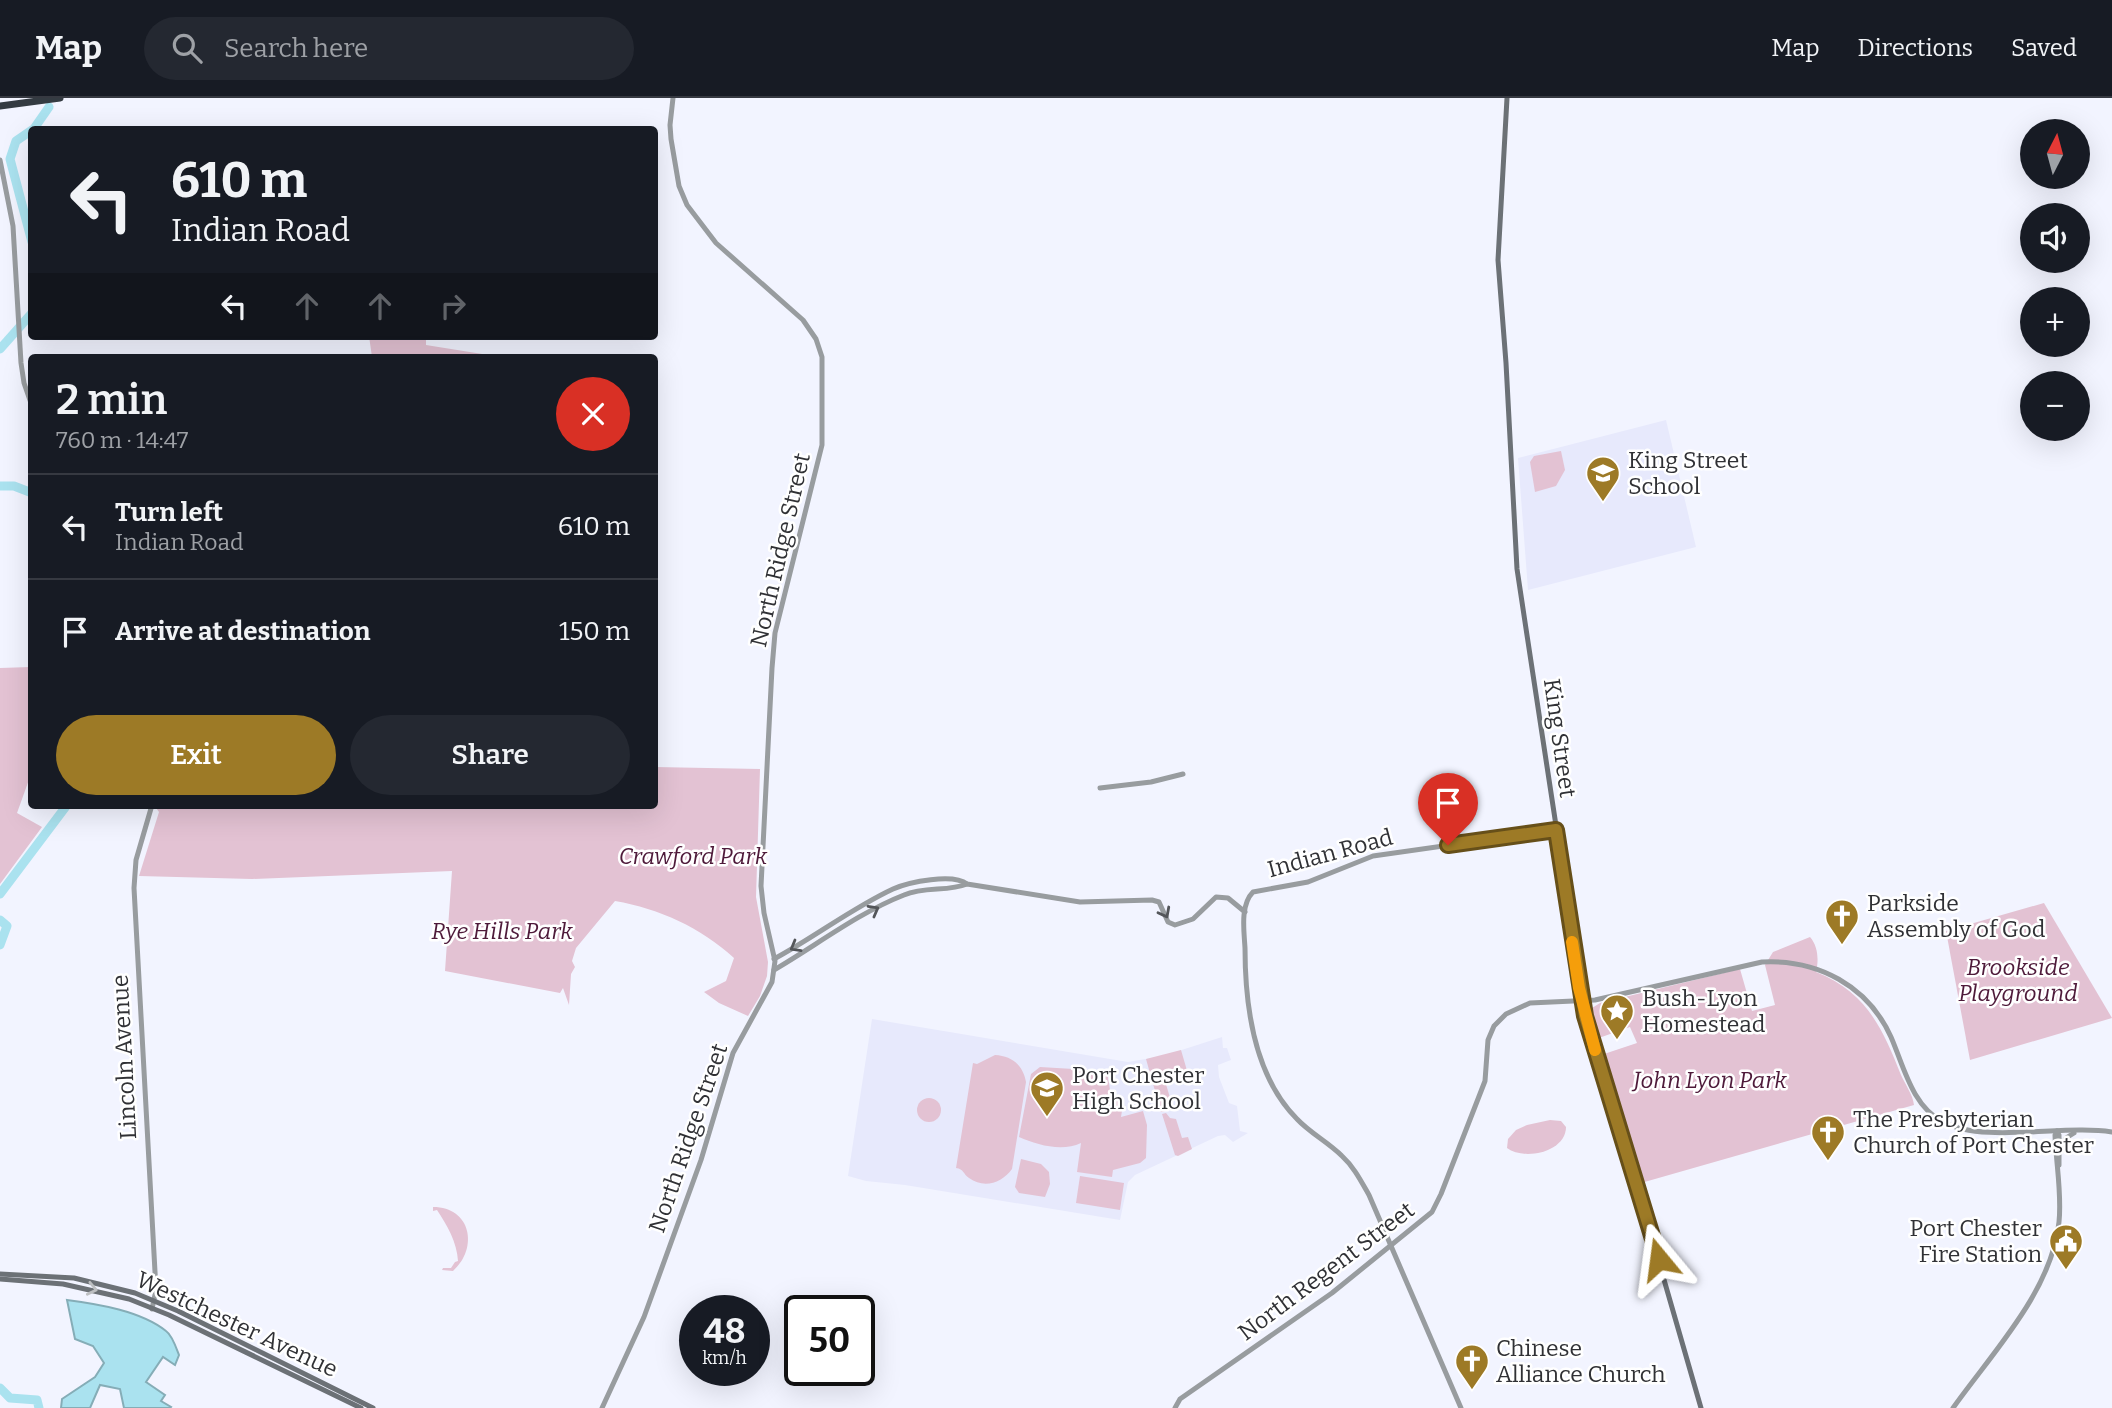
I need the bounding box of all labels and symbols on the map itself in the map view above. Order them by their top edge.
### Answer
north arrow [2020,119,2090,189]
place label: King Street School [1628,446,1748,500]
street label: North Ridge Street [744,450,816,650]
school or university icon: King Street School [1584,454,1622,503]
street label: King Street [1538,677,1582,799]
pin [1418,773,1478,845]
street label: Indian Road [1264,823,1396,883]
park label: Crawford Park [619,842,768,870]
place label: Parkside Assembly of God [1867,889,2046,943]
church icon: Parkside Assembly of God [1823,897,1861,946]
one-way arrow [867,905,880,918]
one-way arrow [1157,906,1170,919]
park label: Rye Hills Park [431,917,573,945]
one-way arrow [790,939,803,952]
park label: Brookside Playground [1958,953,2078,1007]
street label: Lincoln Avenue [106,974,142,1140]
place label: Bush-Lyon Homestead [1642,984,1766,1038]
place icon: Bush-Lyon Homestead [1598,992,1636,1041]
street label: North Ridge Street [642,1040,734,1236]
place label: Port Chester High School [1072,1061,1204,1115]
park label: John Lyon Park [1631,1066,1787,1094]
school or university icon: Port Chester High School [1028,1069,1066,1118]
place label: The Presbyterian Church of Port Chester [1853,1105,2094,1159]
church icon: The Presbyterian Church of Port Chester [1809,1113,1847,1162]
street label: North Regent Street [1233,1196,1419,1346]
place label: Port Chester Fire Station [1910,1214,2042,1268]
position arrow [1622,1222,1696,1296]
public building icon: Port Chester Fire Station [2047,1222,2085,1271]
street label: Westchester Avenue [132,1265,342,1383]
one-way arrow [86,1281,98,1296]
speed limit sign: 50 [784,1295,875,1386]
place label: Chinese Alliance Church [1496,1334,1666,1388]
church icon: Chinese Alliance Church [1453,1342,1491,1391]

